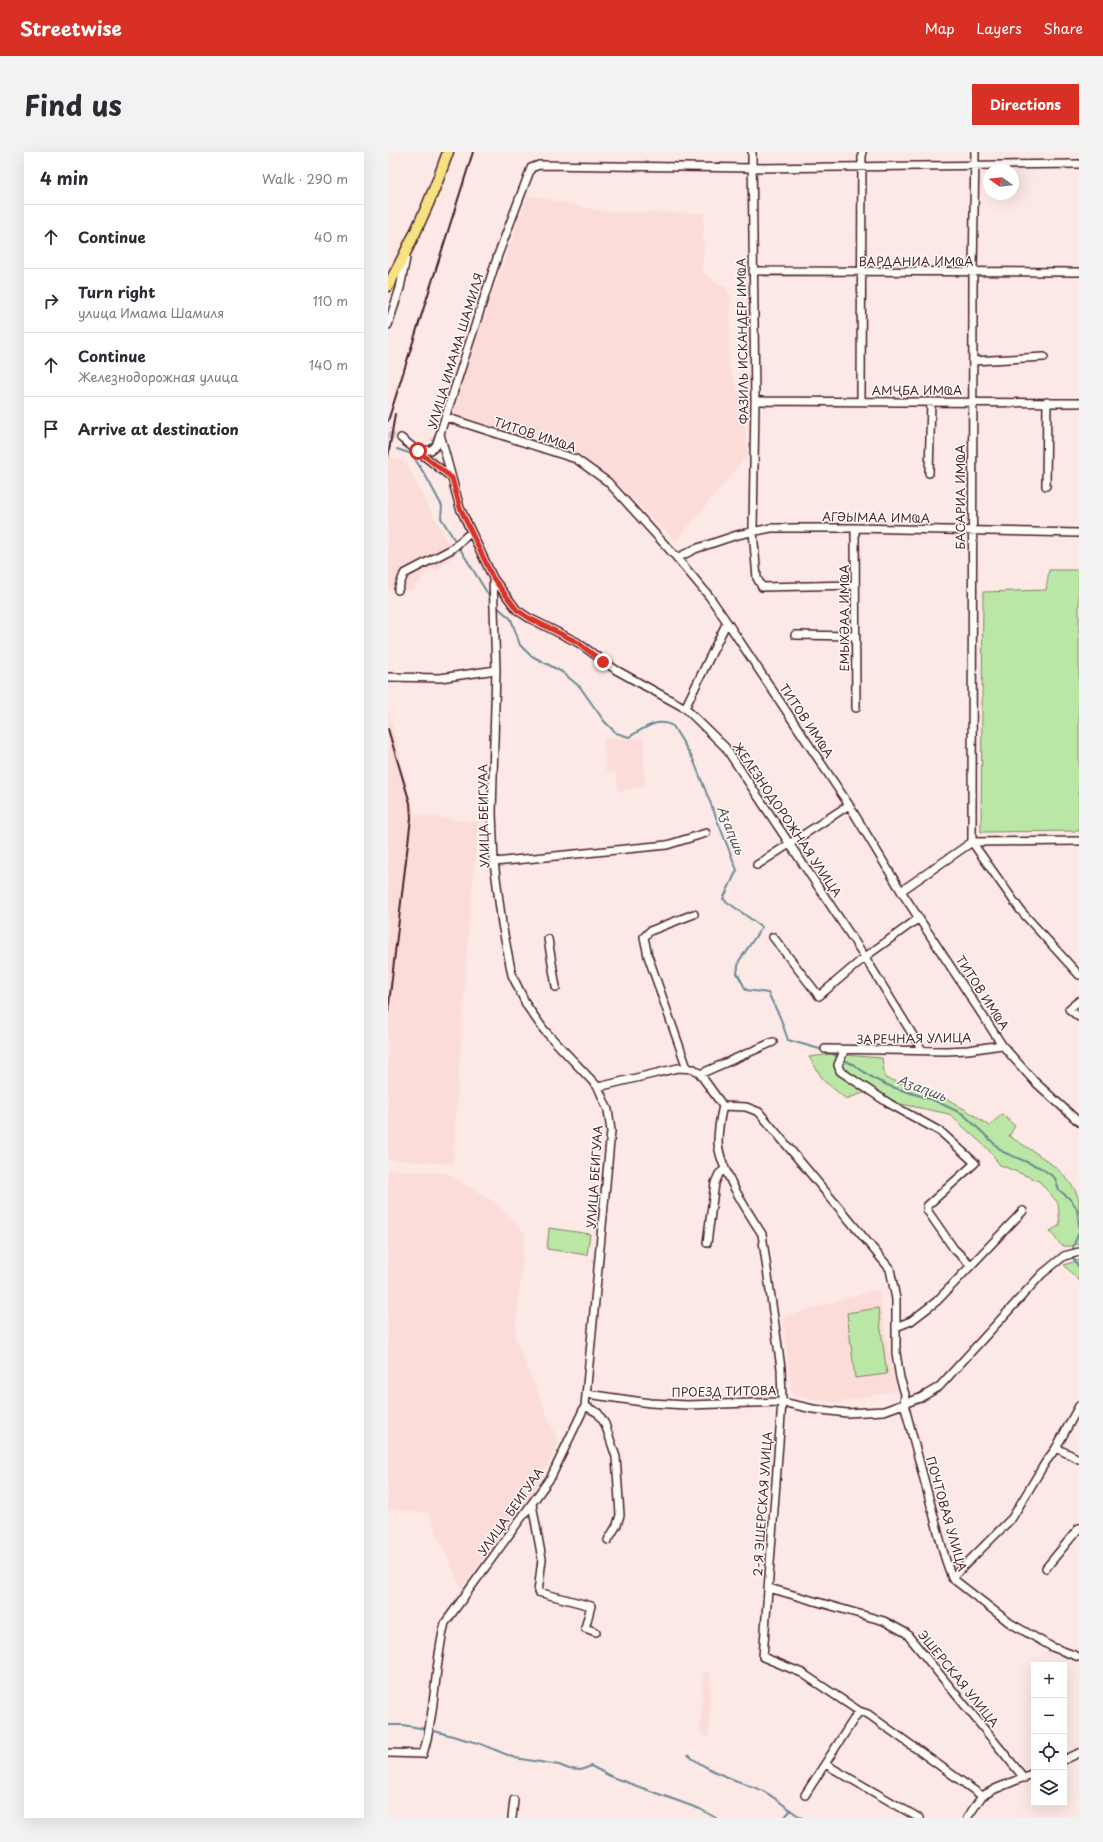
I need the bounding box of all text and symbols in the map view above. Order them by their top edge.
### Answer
text: Streetwise [20,14,122,42]
text: Map [925,18,955,39]
text: Layers [977,18,1022,39]
text: Share [1044,18,1083,39]
text: Find us [24,83,122,126]
button: Directions [972,84,1079,125]
north arrow [983,164,1019,200]
text: 4 min [40,165,88,191]
text: Walk · 290 m [262,169,348,188]
text: Continue [78,225,146,248]
icon: ahead [40,226,62,248]
text: 40 m [314,227,348,246]
street label: ВАРДАНИА ИМҨА [859,252,973,270]
street label: ФАЗИЛЬ ИСКАНДЕР ИМҨА [732,258,752,424]
street label: УЛИЦА ИМАМА ШАМИЛЯ [423,271,487,431]
text: Turn right [78,280,155,303]
icon: right [40,290,62,312]
text: 110 m [313,291,348,310]
text: улица Имама Шамиля [78,303,224,322]
text: Continue [78,344,146,367]
icon: ahead [40,354,62,376]
text: 140 m [309,355,348,374]
text: Железнодорожная улица [78,367,238,386]
street label: АМҶБА ИМҨА [872,381,962,399]
street label: ТИТОВ ИМҨА [492,412,579,456]
text: Arrive at destination [78,417,239,440]
icon: arrive [40,418,62,440]
route start [409,442,427,460]
street label: БАСАРИА ИМҨА [951,445,969,549]
street label: АГӘЫМАА ИМҨА [822,507,930,527]
street label: ЕМЫХӘАА ИМҨА [835,564,853,672]
route end [594,653,612,671]
street label: ТИТОВ ИМҨА [775,680,838,761]
street label: ЖЕЛЕЗНОДОРОЖНАЯ УЛИЦА [729,738,846,900]
street label: УЛИЦА БЕИГУАА [473,764,493,868]
water label: Аӡаԥшь [713,803,750,858]
street label: ТИТОВ ИМҨА [952,952,1014,1033]
street label: ЗАРЕЧНАЯ УЛИЦА [856,1028,972,1048]
water label: Аӡаԥшь [895,1069,951,1106]
street label: УЛИЦА БЕИГУАА [581,1124,607,1229]
street label: ПРОЕЗД ТИТОВА [671,1381,777,1401]
street label: 2-Я ЭШЕРСКАЯ УЛИЦА [748,1431,776,1577]
street label: ПОЧТОВАЯ УЛИЦА [922,1454,972,1573]
street label: УЛИЦА БЕИГУАА [473,1463,547,1559]
street label: ЭШЕРСКАЯ УЛИЦА [914,1626,1003,1731]
map controls [1031,1662,1067,1806]
button: + [1031,1662,1067,1698]
button: − [1031,1698,1067,1734]
button: locate [1031,1734,1067,1770]
button: layers [1031,1770,1067,1806]

